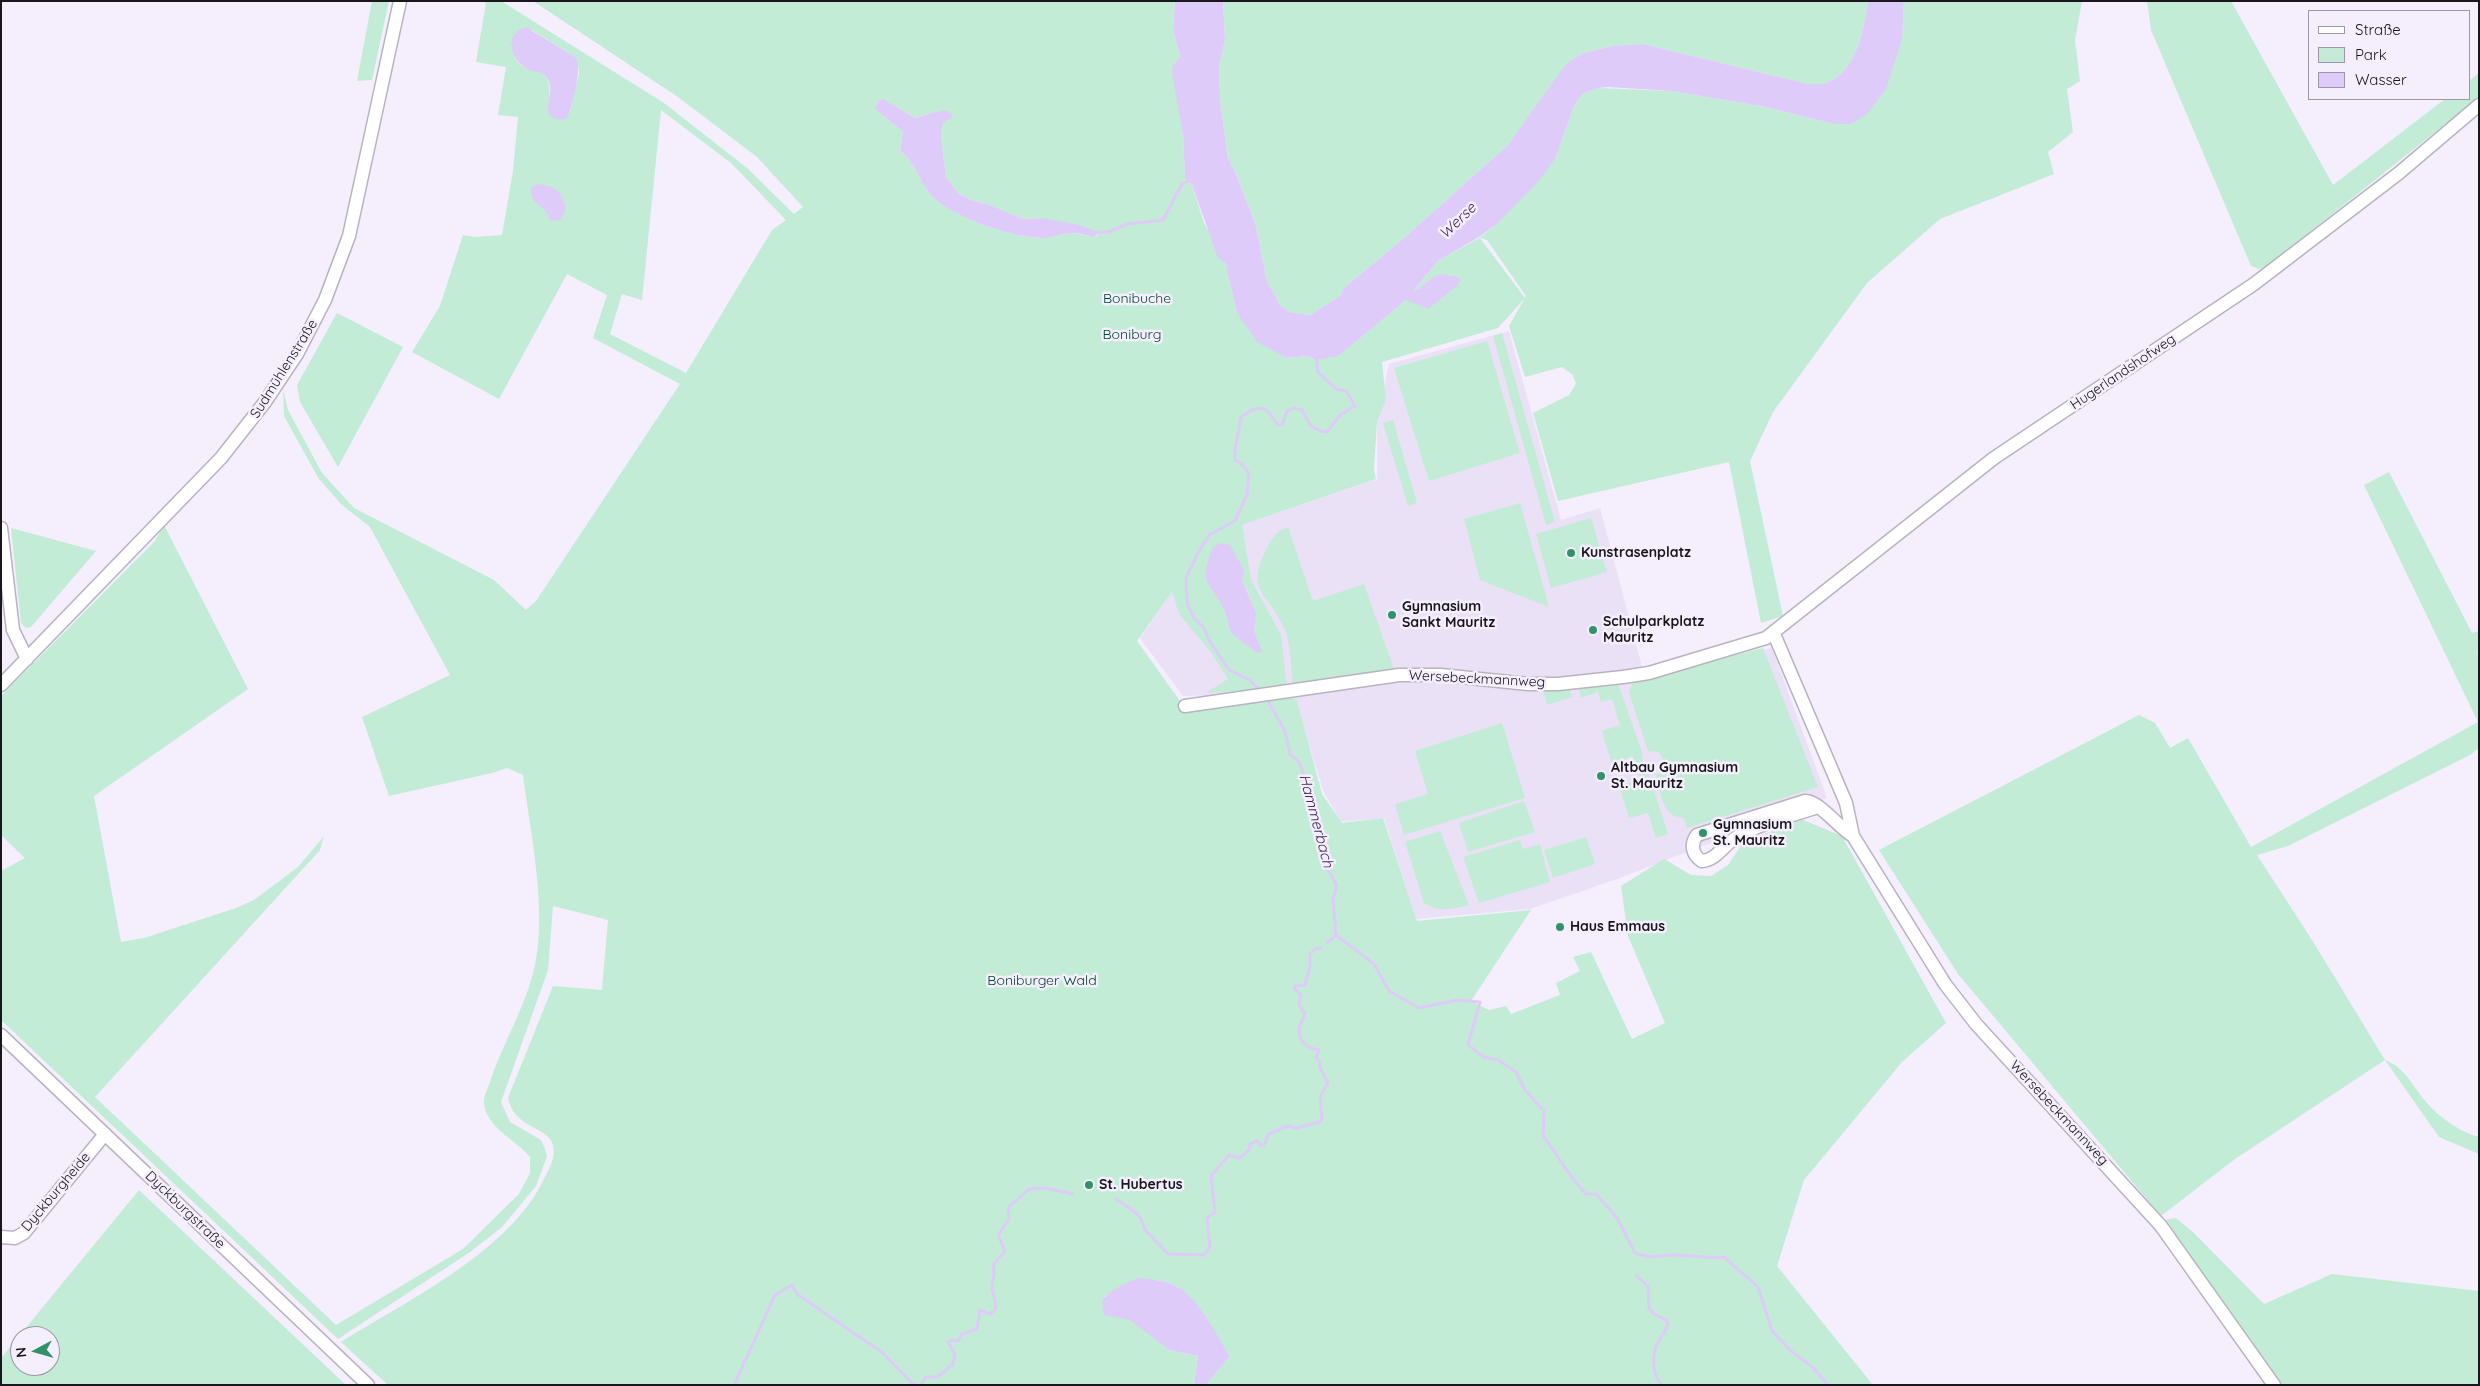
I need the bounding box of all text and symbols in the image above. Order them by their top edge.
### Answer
legend [2308,10,2470,100]
text: Straße [2355,20,2401,39]
text: Park [2355,45,2387,64]
text: Wasser [2355,70,2407,89]
water label: Werse [1436,199,1480,243]
park label: Bonibuche [1103,291,1171,307]
street label: Sudmühlenstraße [247,316,321,422]
park label: Boniburg [1102,327,1162,343]
street label: Hugerlandshofweg [2067,331,2179,413]
place label: Kunstrasenplatz [1581,545,1691,561]
marker: Kunstrasenplatz [1565,547,1577,559]
place label: Gymnasium Sankt Mauritz [1402,599,1495,632]
marker: Gymnasium Sankt Mauritz [1386,609,1398,621]
place label: Schulparkplatz Mauritz [1603,614,1704,646]
marker: Schulparkplatz Mauritz [1587,624,1599,636]
street label: Wersebeckmannweg [1408,667,1546,691]
place label: Altbau Gymnasium St. Mauritz [1611,760,1738,792]
marker: Altbau Gymnasium St. Mauritz [1595,770,1607,782]
water label: Hammerbach [1295,772,1337,870]
place label: Gymnasium St. Mauritz [1713,817,1792,850]
marker: Gymnasium St. Mauritz [1697,827,1709,839]
place label: Haus Emmaus [1570,919,1665,935]
marker: Haus Emmaus [1554,921,1566,933]
park label: Boniburger Wald [987,973,1097,989]
street label: Wersebeckmannweg [2006,1057,2112,1169]
street label: Dyckburgheide [18,1149,94,1235]
street label: Dyckburgstraße [142,1168,228,1252]
place label: St. Hubertus [1099,1177,1183,1193]
marker: St. Hubertus [1083,1179,1095,1191]
north arrow [10,1326,60,1376]
text: N [12,1346,31,1359]

